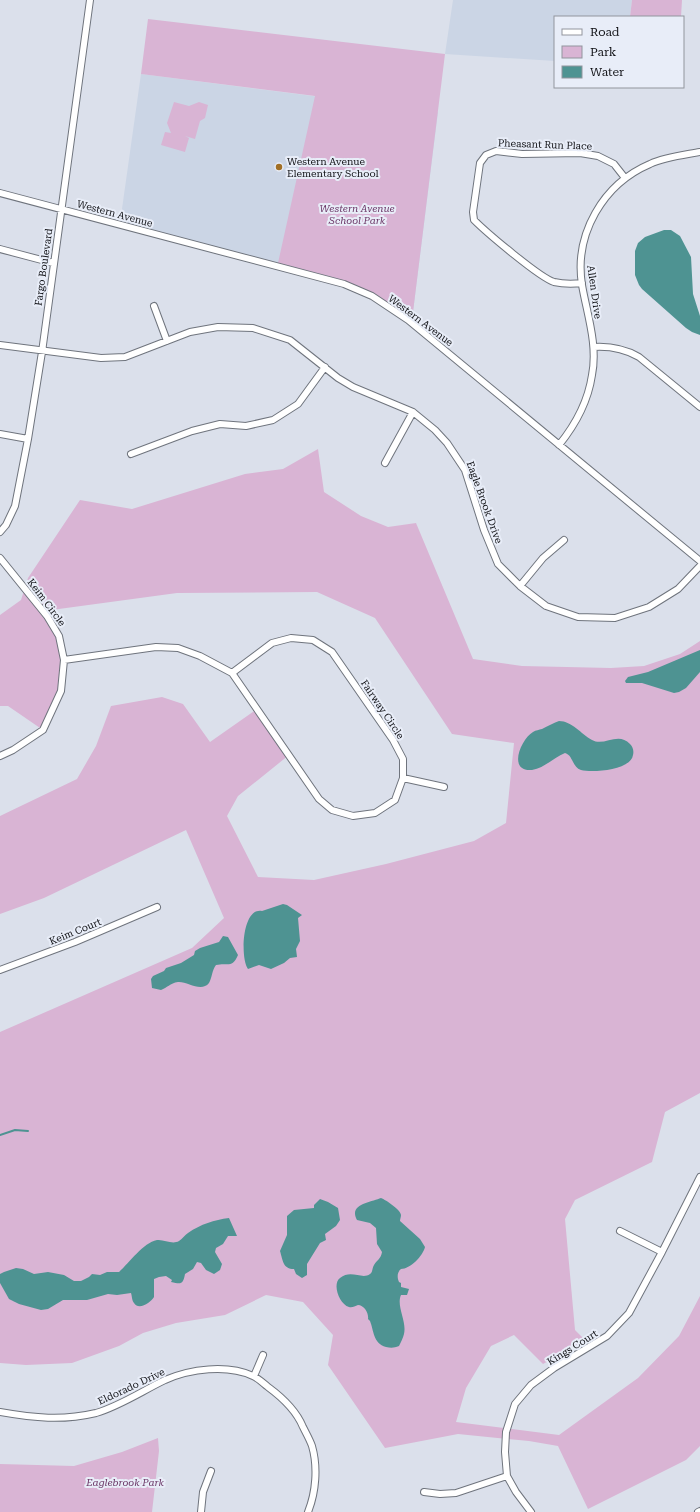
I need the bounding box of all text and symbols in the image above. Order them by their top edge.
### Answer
legend [554,16,684,88]
text: Road [590,25,620,39]
text: Park [590,45,617,59]
text: Water [590,65,624,79]
street label: Pheasant Run Place [498,137,593,152]
place label: Western Avenue Elementary School [287,156,379,179]
marker: Western Avenue Elementary School [274,162,284,172]
street label: Western Avenue [76,198,154,229]
park label: Western Avenue School Park [319,203,395,226]
street label: Fargo Boulevard [33,227,54,306]
street label: Allen Drive [585,265,604,320]
street label: Western Avenue [386,293,456,349]
street label: Eagle Brook Drive [465,460,505,545]
street label: Keim Circle [25,577,68,628]
street label: Fairway Circle [359,678,407,741]
street label: Keim Court [48,916,103,947]
street label: Kings Court [545,1327,600,1367]
street label: Eldorado Drive [96,1366,167,1407]
park label: Eaglebrook Park [85,1477,164,1488]

